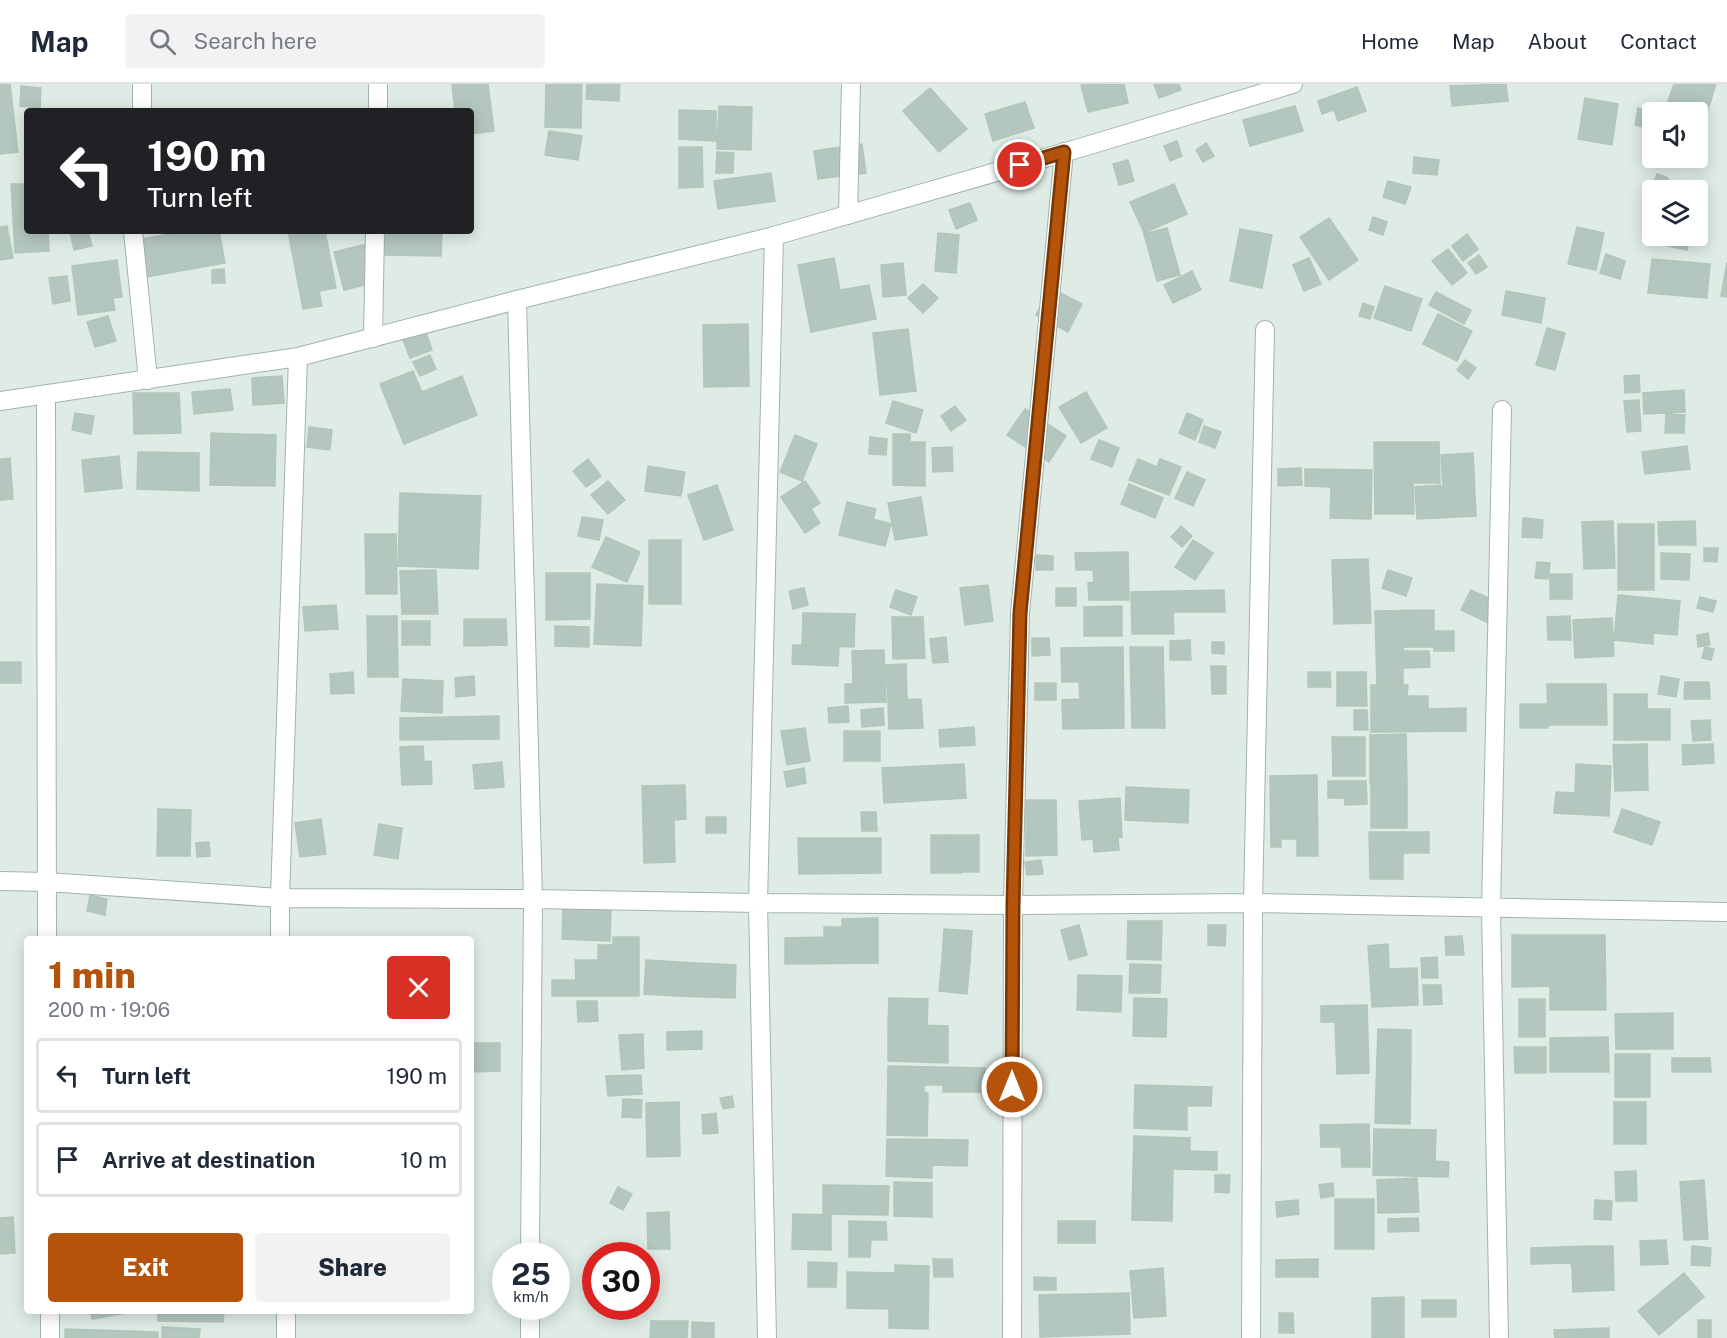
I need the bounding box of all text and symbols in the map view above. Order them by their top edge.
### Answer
search box [125,14,545,68]
text: Map [30,25,89,58]
icon: search [146,25,179,58]
text: Search here [194,28,317,54]
text: Home [1361,29,1419,54]
text: Map [1452,29,1495,54]
text: About [1528,29,1587,54]
text: Contact [1620,29,1697,54]
map controls [1642,102,1708,246]
button: sound [1642,102,1708,168]
text: 190 m [147,131,267,180]
icon: left [48,132,126,210]
pin [994,139,1045,190]
icon: arrive [1003,148,1036,181]
button: layers [1642,180,1708,246]
text: Turn left [147,181,253,213]
text: 1 min [48,954,136,996]
button: close [387,956,450,1019]
text: 200 m · 19:06 [48,998,170,1022]
position arrow [980,1055,1044,1119]
icon: left [51,1059,84,1092]
text: Turn left [102,1063,191,1089]
text: 190 m [387,1063,447,1089]
icon: arrive [51,1143,84,1176]
text: Arrive at destination [102,1147,315,1173]
text: 10 m [400,1147,447,1173]
button: Exit [48,1233,243,1302]
button: Share [255,1233,450,1302]
speed limit sign: 30 [582,1242,660,1320]
text: 25 [511,1256,551,1292]
text: km/h [513,1288,549,1305]

